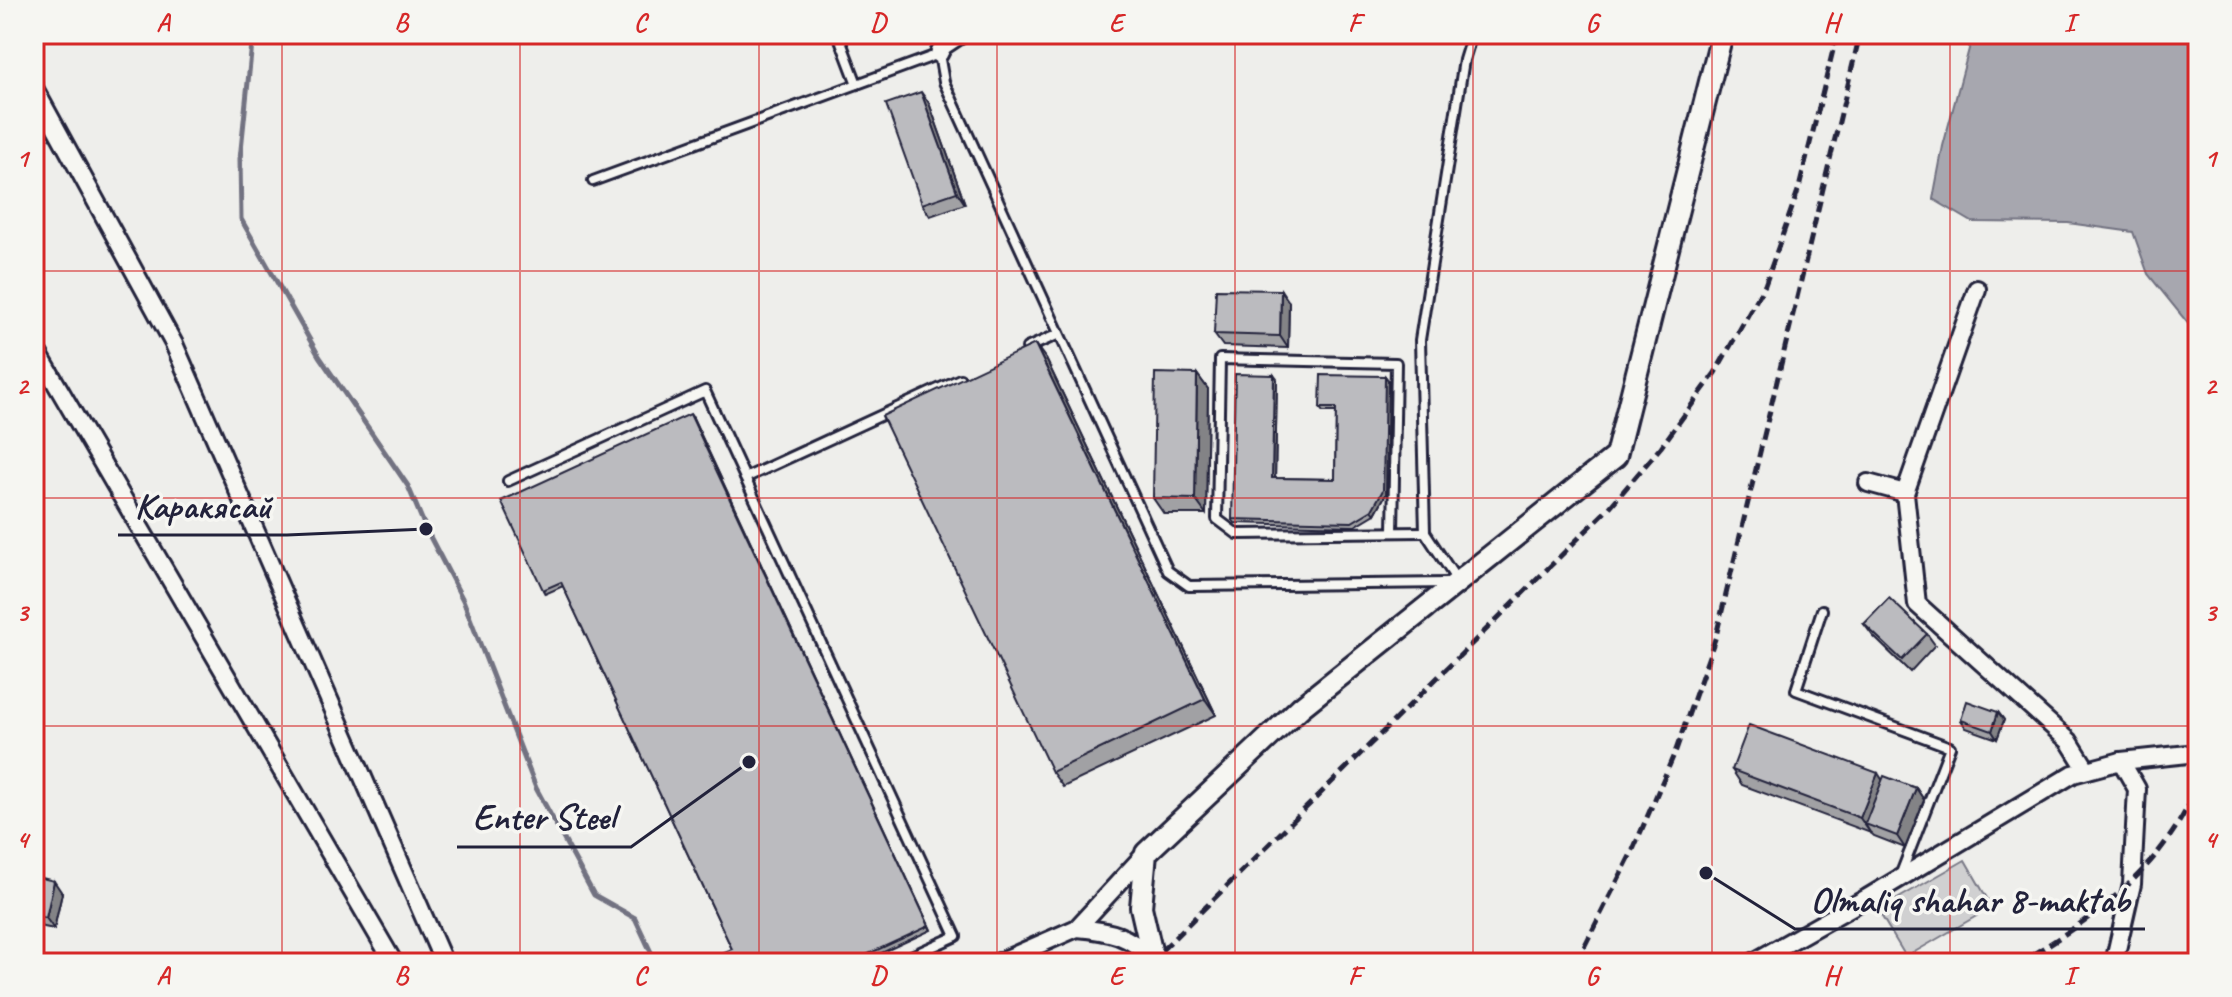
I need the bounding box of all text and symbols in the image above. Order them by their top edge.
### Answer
text: A [156,6,171,39]
text: B [394,6,410,39]
text: C [634,6,650,39]
text: D [870,6,888,39]
text: E [1109,6,1127,39]
text: F [1348,6,1366,39]
text: G [1586,6,1602,39]
text: H [1824,6,1844,39]
text: I [2064,6,2081,39]
text: 1 [16,142,31,175]
text: 1 [2204,142,2219,175]
text: 2 [16,369,30,402]
text: 2 [2204,369,2218,402]
callout: Каракясай [118,475,287,535]
text: Каракясай [135,483,274,529]
text: 3 [16,596,30,629]
text: 3 [2204,596,2218,629]
callout: Enter Steel [457,787,631,847]
text: Enter Steel [473,794,622,840]
text: 4 [16,823,31,856]
text: 4 [2204,823,2219,856]
callout: Olmaliq shahar 8-maktab [1795,869,2145,929]
text: Olmaliq shahar 8-maktab [1811,877,2132,923]
text: A [156,959,171,992]
text: B [394,959,410,992]
text: C [634,959,650,992]
text: D [870,959,888,992]
text: E [1109,959,1127,992]
text: F [1348,959,1366,992]
text: G [1586,959,1602,992]
text: H [1824,959,1844,992]
text: I [2064,959,2081,992]

